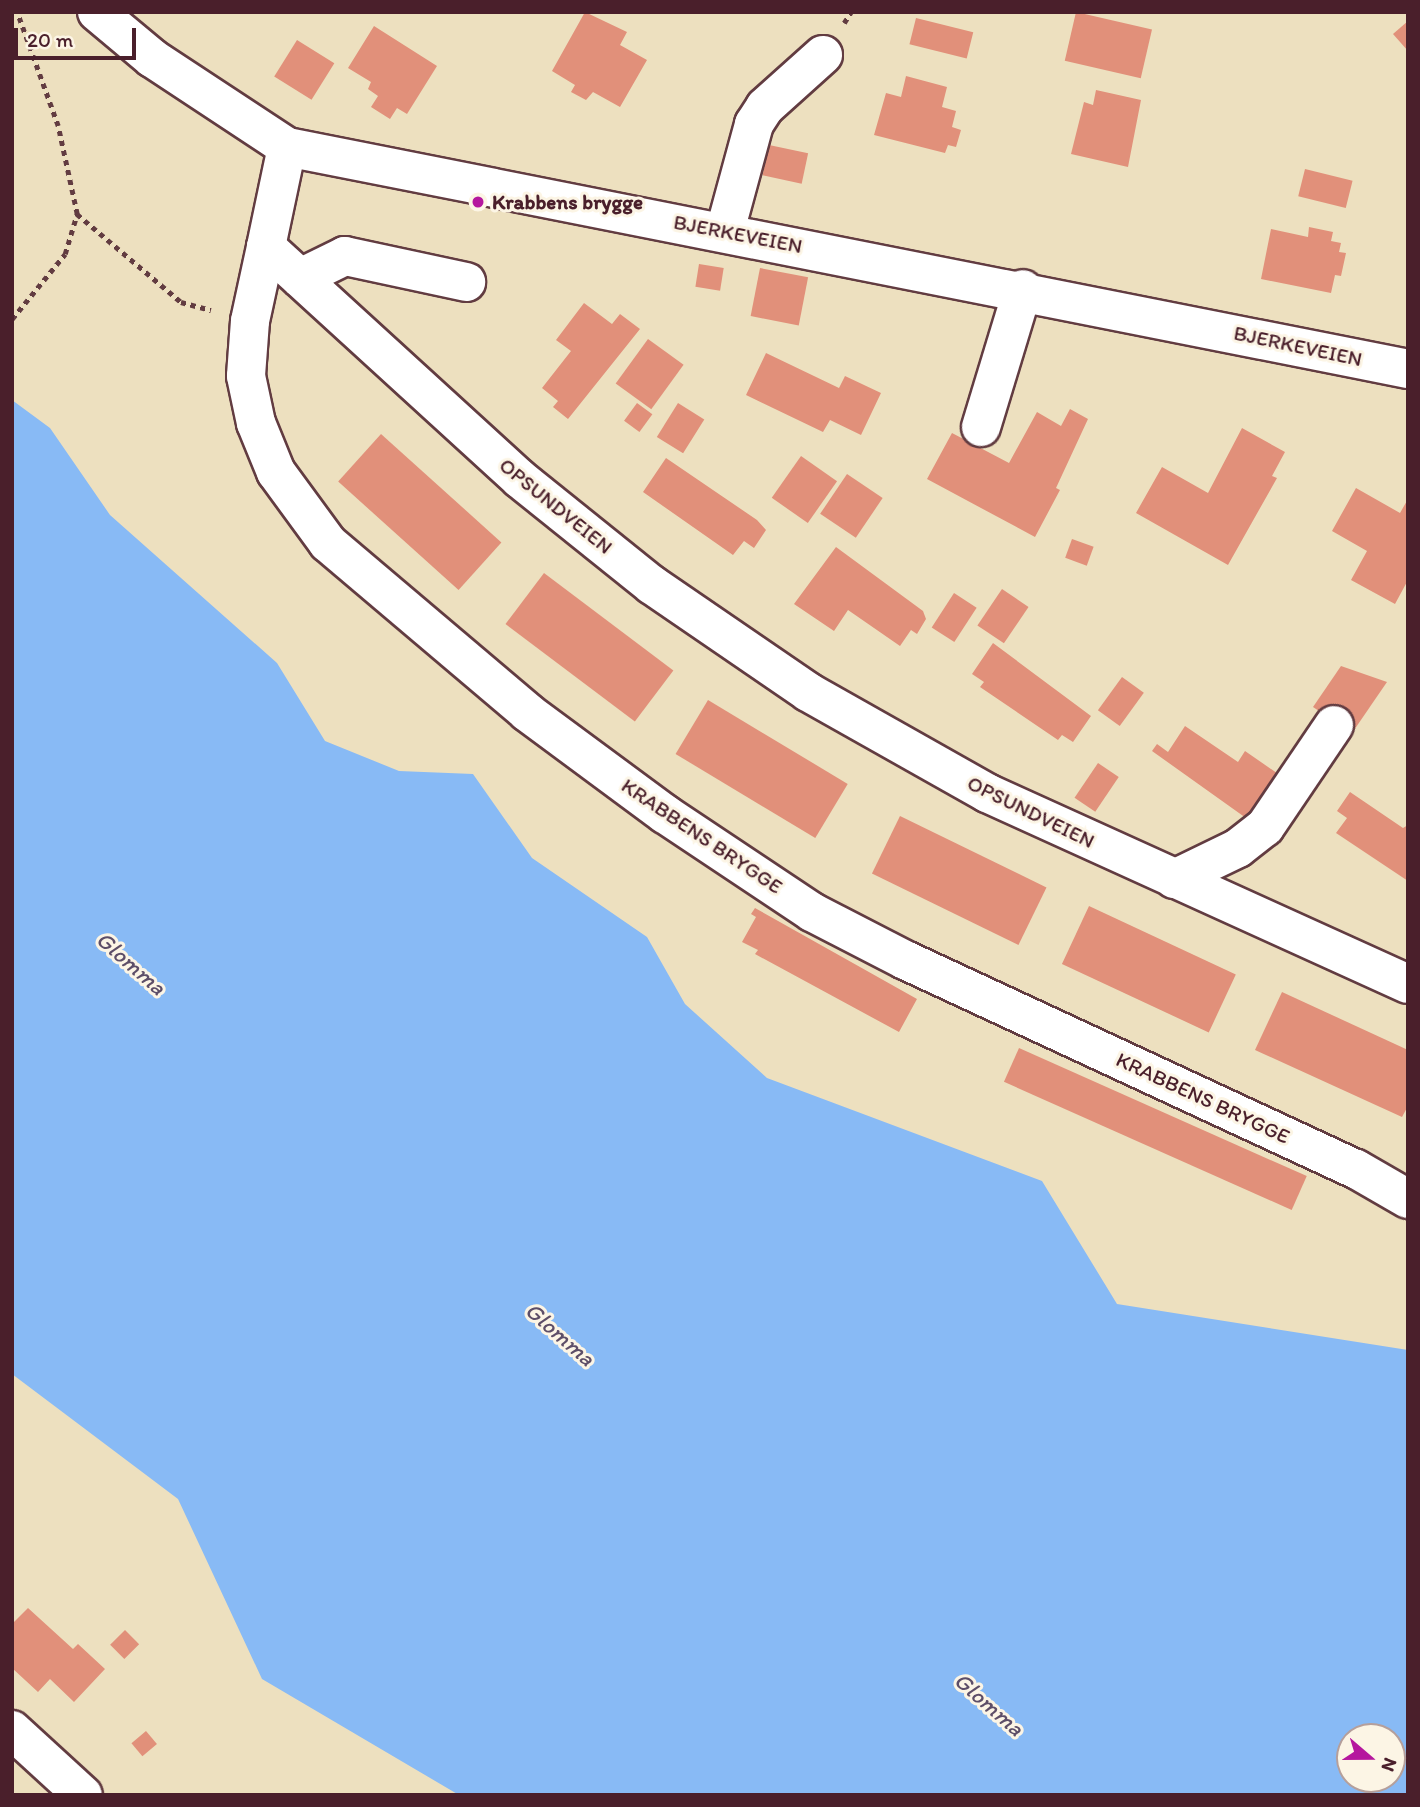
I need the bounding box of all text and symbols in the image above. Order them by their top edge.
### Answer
scale bar [18,14,140,58]
text: 20 m [27,27,73,52]
place label: Krabbens brygge [492,189,643,215]
marker: Krabbens brygge [470,194,486,210]
street label: BJERKEVEIEN [671,209,805,259]
street label: BJERKEVEIEN [1231,320,1365,372]
street label: OPSUNDVEIEN [494,453,618,559]
street label: OPSUNDVEIEN [963,770,1099,854]
street label: KRABBENS BRYGGE [617,773,787,899]
water label: Glomma [90,925,172,1001]
street label: KRABBENS BRYGGE [1112,1047,1294,1149]
water label: Glomma [519,1296,601,1372]
water label: Glomma [948,1666,1030,1742]
north arrow [1336,1723,1406,1793]
text: N [1376,1755,1402,1775]

